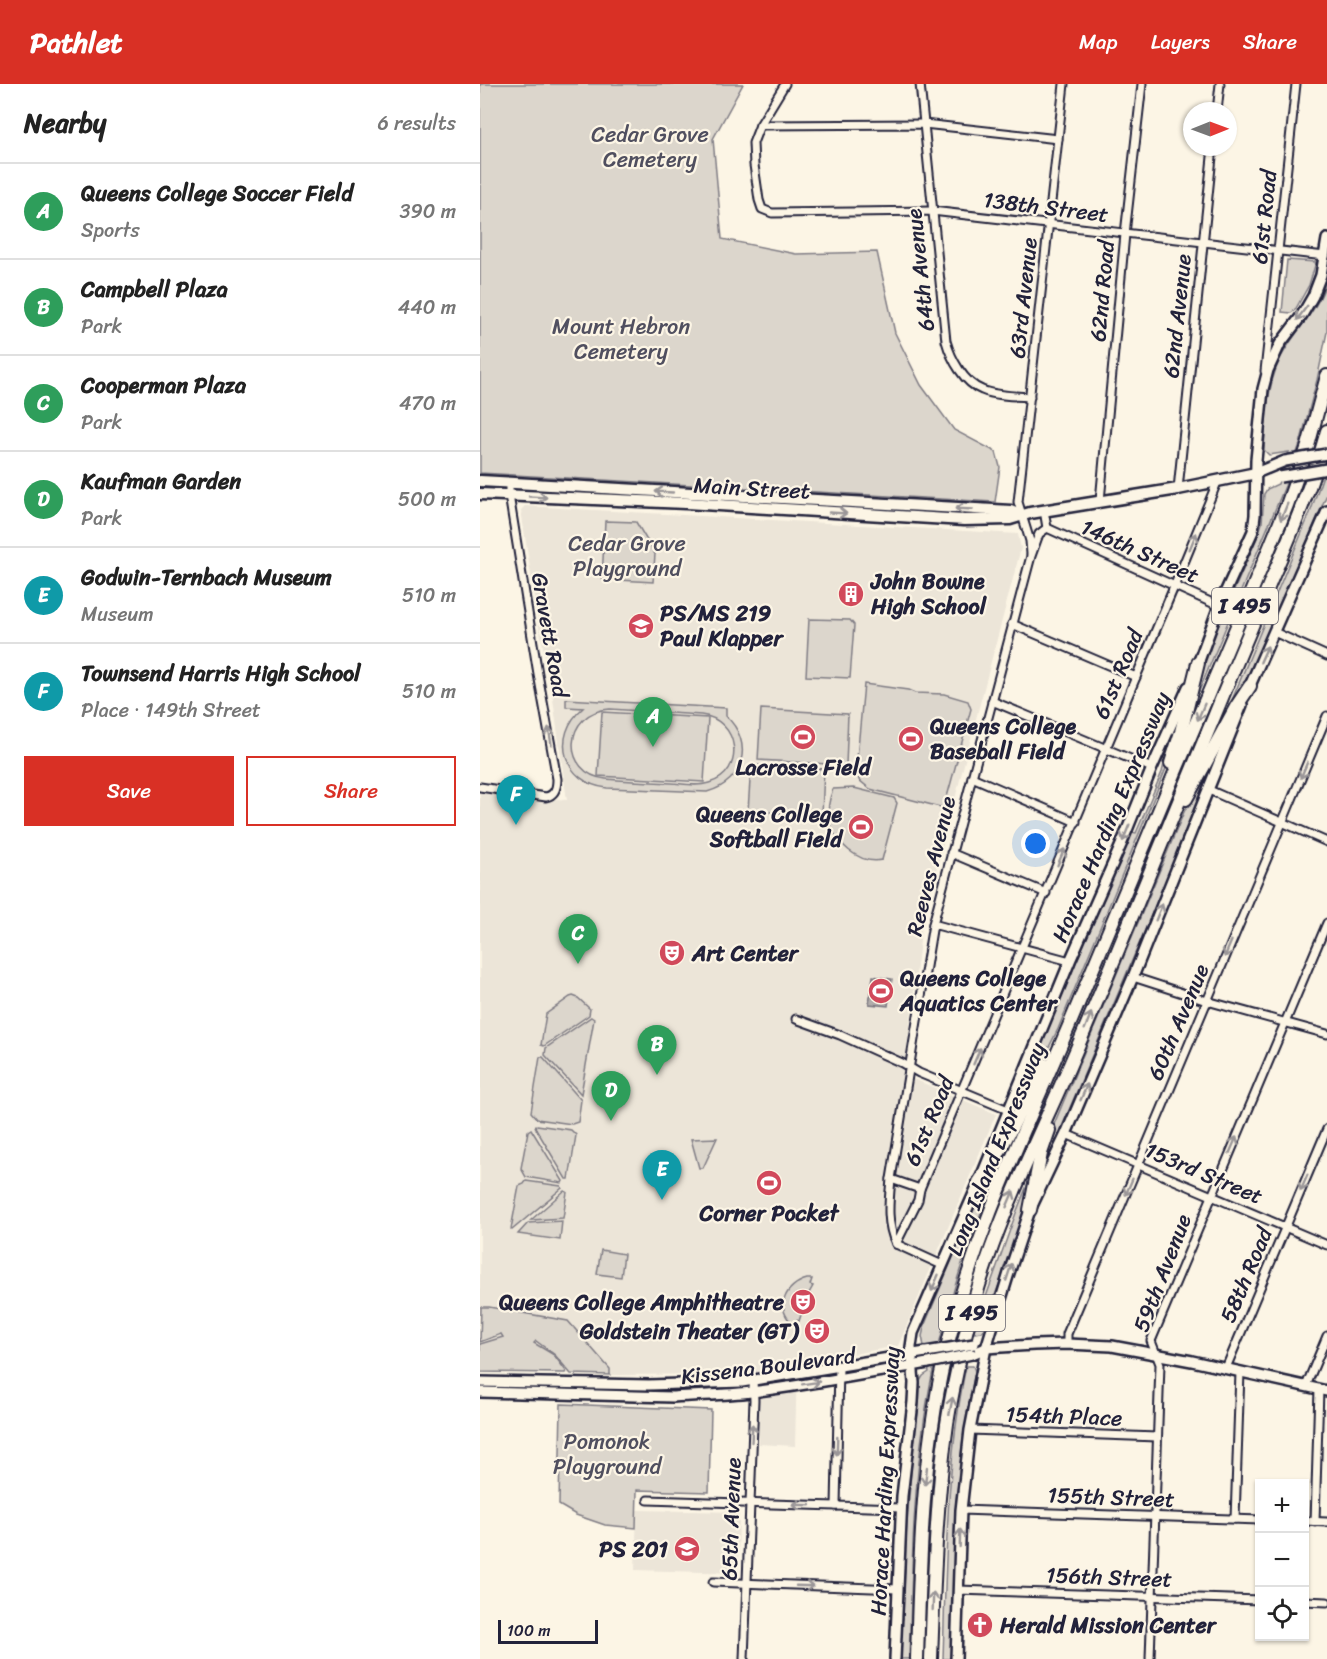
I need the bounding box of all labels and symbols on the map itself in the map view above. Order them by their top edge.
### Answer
north arrow [1183,102,1237,156]
park label: Cedar Grove Cemetery [591,115,709,179]
street label: 61st Road [1240,167,1288,266]
street label: 138th Street [981,180,1111,234]
street label: 64th Avenue [894,206,946,333]
street label: 63rd Avenue [997,235,1049,360]
street label: 62nd Road [1078,237,1126,343]
street label: 62nd Avenue [1151,252,1203,380]
one-way arrow [1296,305,1308,321]
park label: Mount Hebron Cemetery [552,307,690,371]
street label: Main Street [693,465,812,511]
one-way arrow [655,486,675,497]
one-way arrow [528,491,548,502]
one-way arrow [954,503,974,514]
one-way arrow [1278,503,1289,521]
one-way arrow [828,507,847,518]
street label: 146th Street [1074,507,1206,595]
park label: Cedar Grove Playground [568,524,686,588]
one-way arrow [1188,533,1199,551]
place label: John Bowne High School [869,562,988,626]
street label: Gravett Road [520,570,580,702]
building icon: John Bowne High School [836,579,866,609]
road number: I 495 [1212,588,1278,624]
place label: PS/MS 219 Paul Klapper [660,594,784,658]
school or university icon: PS/MS 219 Paul Klapper [626,611,656,641]
street label: 61st Road [1082,622,1155,725]
one-way arrow [1259,645,1270,663]
street label: Horace Harding Expressway [1040,685,1182,949]
pin: A [634,698,672,747]
one-way arrow [1195,702,1206,720]
place label: Queens College Baseball Field [930,707,1077,771]
sports icon: Lacrosse Field [788,722,818,752]
sports icon: Queens College Baseball Field [896,724,926,754]
one-way arrow [544,726,555,746]
place label: Lacrosse Field [735,748,873,787]
one-way arrow [1298,760,1309,778]
pin: F [496,776,536,825]
street label: Reeves Avenue [895,792,967,940]
place label: Queens College Softball Field [696,795,844,859]
sports icon: Queens College Softball Field [846,812,876,842]
one-way arrow [1120,823,1131,842]
your location [1021,829,1050,858]
one-way arrow [1056,848,1067,866]
one-way arrow [1154,904,1165,922]
pin: C [558,914,598,964]
place label: Art Center [691,934,800,973]
theatre icon: Art Center [657,938,687,968]
one-way arrow [1222,940,1234,958]
street label: 60th Avenue [1136,957,1220,1086]
place label: Queens College Aquatics Center [899,959,1059,1023]
sports icon: Queens College Aquatics Center [866,976,896,1006]
one-way arrow [1083,1012,1094,1030]
pin: B [638,1026,676,1075]
street label: Long Island Expressway [935,1036,1057,1262]
one-way arrow [971,1047,983,1065]
street label: 61st Road [893,1069,966,1172]
pin: D [592,1072,630,1121]
one-way arrow [1079,1084,1090,1102]
street label: 153rd Street [1139,1131,1270,1216]
one-way arrow [1228,1136,1239,1155]
pin: E [642,1150,681,1200]
sports icon: Corner Pocket [754,1168,784,1198]
one-way arrow [1298,1173,1309,1192]
one-way arrow [1123,1178,1134,1196]
one-way arrow [1005,1191,1016,1209]
place label: Corner Pocket [699,1194,840,1233]
street label: 59th Avenue [1122,1208,1203,1338]
street label: 58th Road [1208,1220,1284,1329]
one-way arrow [1004,1263,1015,1282]
one-way arrow [928,1274,939,1292]
place label: Queens College Amphitheatre [499,1283,785,1322]
theatre icon: Queens College Amphitheatre [788,1287,818,1317]
road number: I 495 [939,1295,1005,1331]
place label: Goldstein Theater (GT) [579,1312,800,1351]
theatre icon: Goldstein Theater (GT) [802,1316,832,1346]
street label: Kissena Boulevard [679,1336,859,1396]
street label: Horace Harding Expressway [858,1345,912,1617]
one-way arrow [801,1378,821,1389]
street label: 154th Place [1005,1394,1123,1438]
one-way arrow [945,1397,956,1417]
park label: Pomonok Playground [553,1422,663,1486]
one-way arrow [747,1423,758,1443]
one-way arrow [832,1436,843,1456]
street label: 65th Avenue [709,1456,753,1581]
one-way arrow [920,1465,931,1485]
street label: 155th Street [1047,1475,1176,1519]
one-way arrow [791,1499,811,1511]
one-way arrow [954,1528,966,1548]
place label: PS 201 [599,1530,669,1569]
school or university icon: PS 201 [672,1534,702,1564]
street label: 156th Street [1045,1555,1173,1599]
one-way arrow [795,1580,815,1591]
one-way arrow [927,1591,939,1611]
place label: Herald Mission Center [999,1606,1218,1645]
church icon: Herald Mission Center [965,1610,995,1640]
scale bar [498,1617,598,1644]

